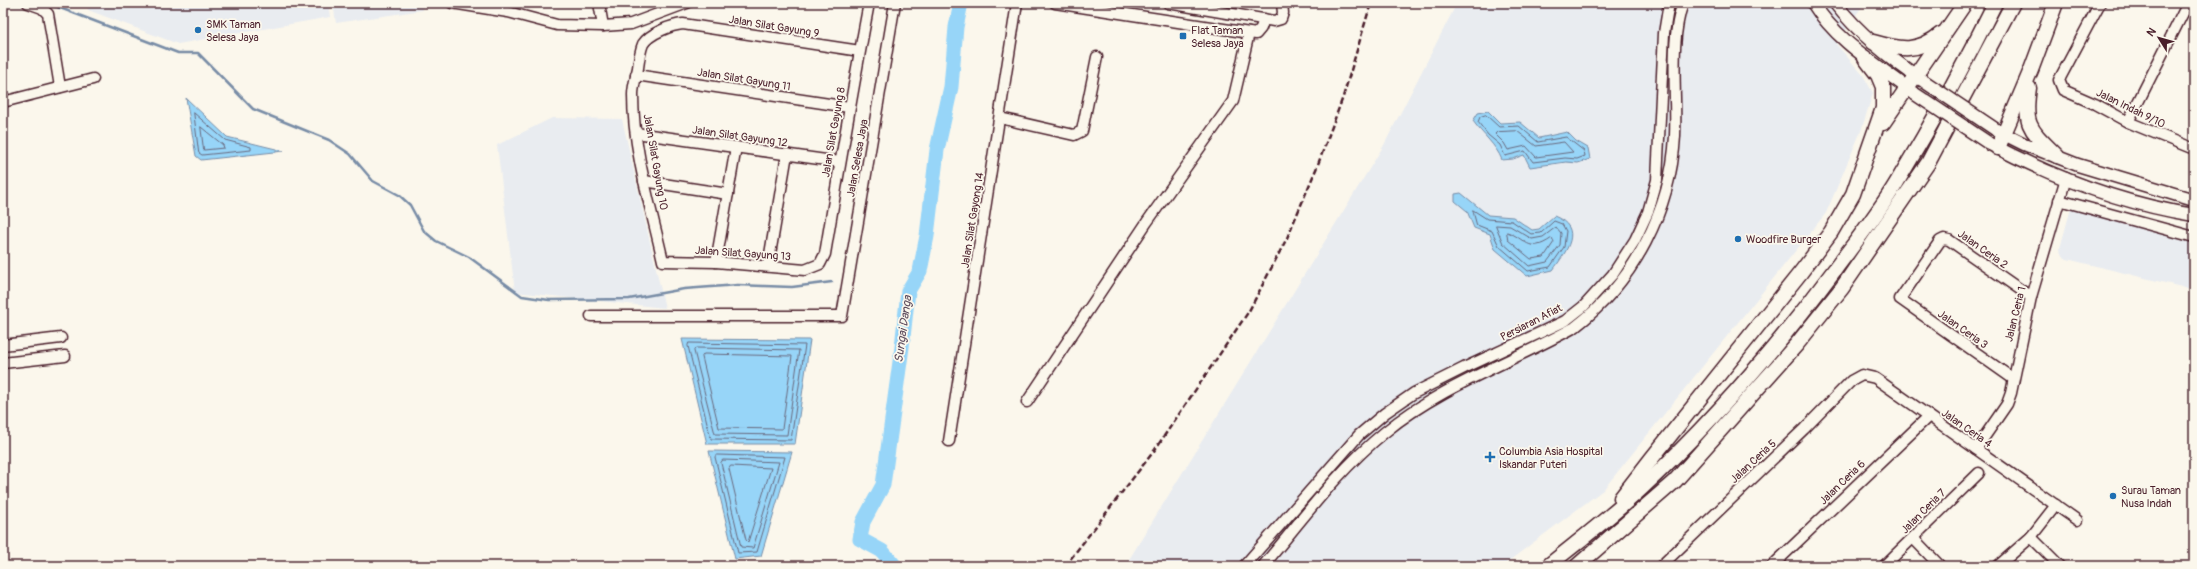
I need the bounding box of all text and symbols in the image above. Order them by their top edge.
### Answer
street label: Jalan Silat Gayung 9 [728,13,820,40]
place label: SMK Taman Selesa Jaya [206,18,261,44]
north arrow [2139,18,2179,58]
place label: Flat Taman Selesa Jaya [1191,24,1244,50]
marker: SMK Taman Selesa Jaya [193,25,203,35]
text: N [2144,25,2159,39]
marker: Flat Taman Selesa Jaya [1178,31,1188,41]
street label: Jalan Silat Gayung 11 [696,66,792,93]
street label: Jalan Silat Gayung 8 [819,86,848,178]
street label: Jalan Indah 9/10 [2094,86,2167,131]
street label: Jalan Silat Gayung 10 [641,113,670,211]
street label: Jalan Selesa Jaya [844,118,871,198]
street label: Jalan Silat Gayung 12 [691,123,788,150]
street label: Jalan Silat Gayong 14 [959,171,987,269]
street label: Jalan Ceria 2 [1955,227,2010,271]
place label: Woodfire Burger [1746,233,1821,246]
marker: Woodfire Burger [1733,234,1743,244]
street label: Jalan Silat Gayung 13 [695,244,791,263]
street label: Jalan Ceria 1 [2002,285,2029,343]
water label: Sungai Danga [891,293,916,363]
street label: Persiaran Afiat [1498,301,1565,344]
street label: Jalan Ceria 3 [1935,307,1990,351]
street label: Jalan Ceria 4 [1939,406,1995,451]
street label: Jalan Ceria 5 [1728,437,1779,486]
place label: Columbia Asia Hospital Iskandar Puteri [1499,445,1603,471]
marker: Columbia Asia Hospital Iskandar Puteri [1484,451,1496,463]
street label: Jalan Ceria 6 [1817,457,1868,507]
place label: Surau Taman Nusa Indah [2121,484,2181,510]
street label: Jalan Ceria 7 [1898,486,1949,536]
marker: Surau Taman Nusa Indah [2108,491,2118,501]

